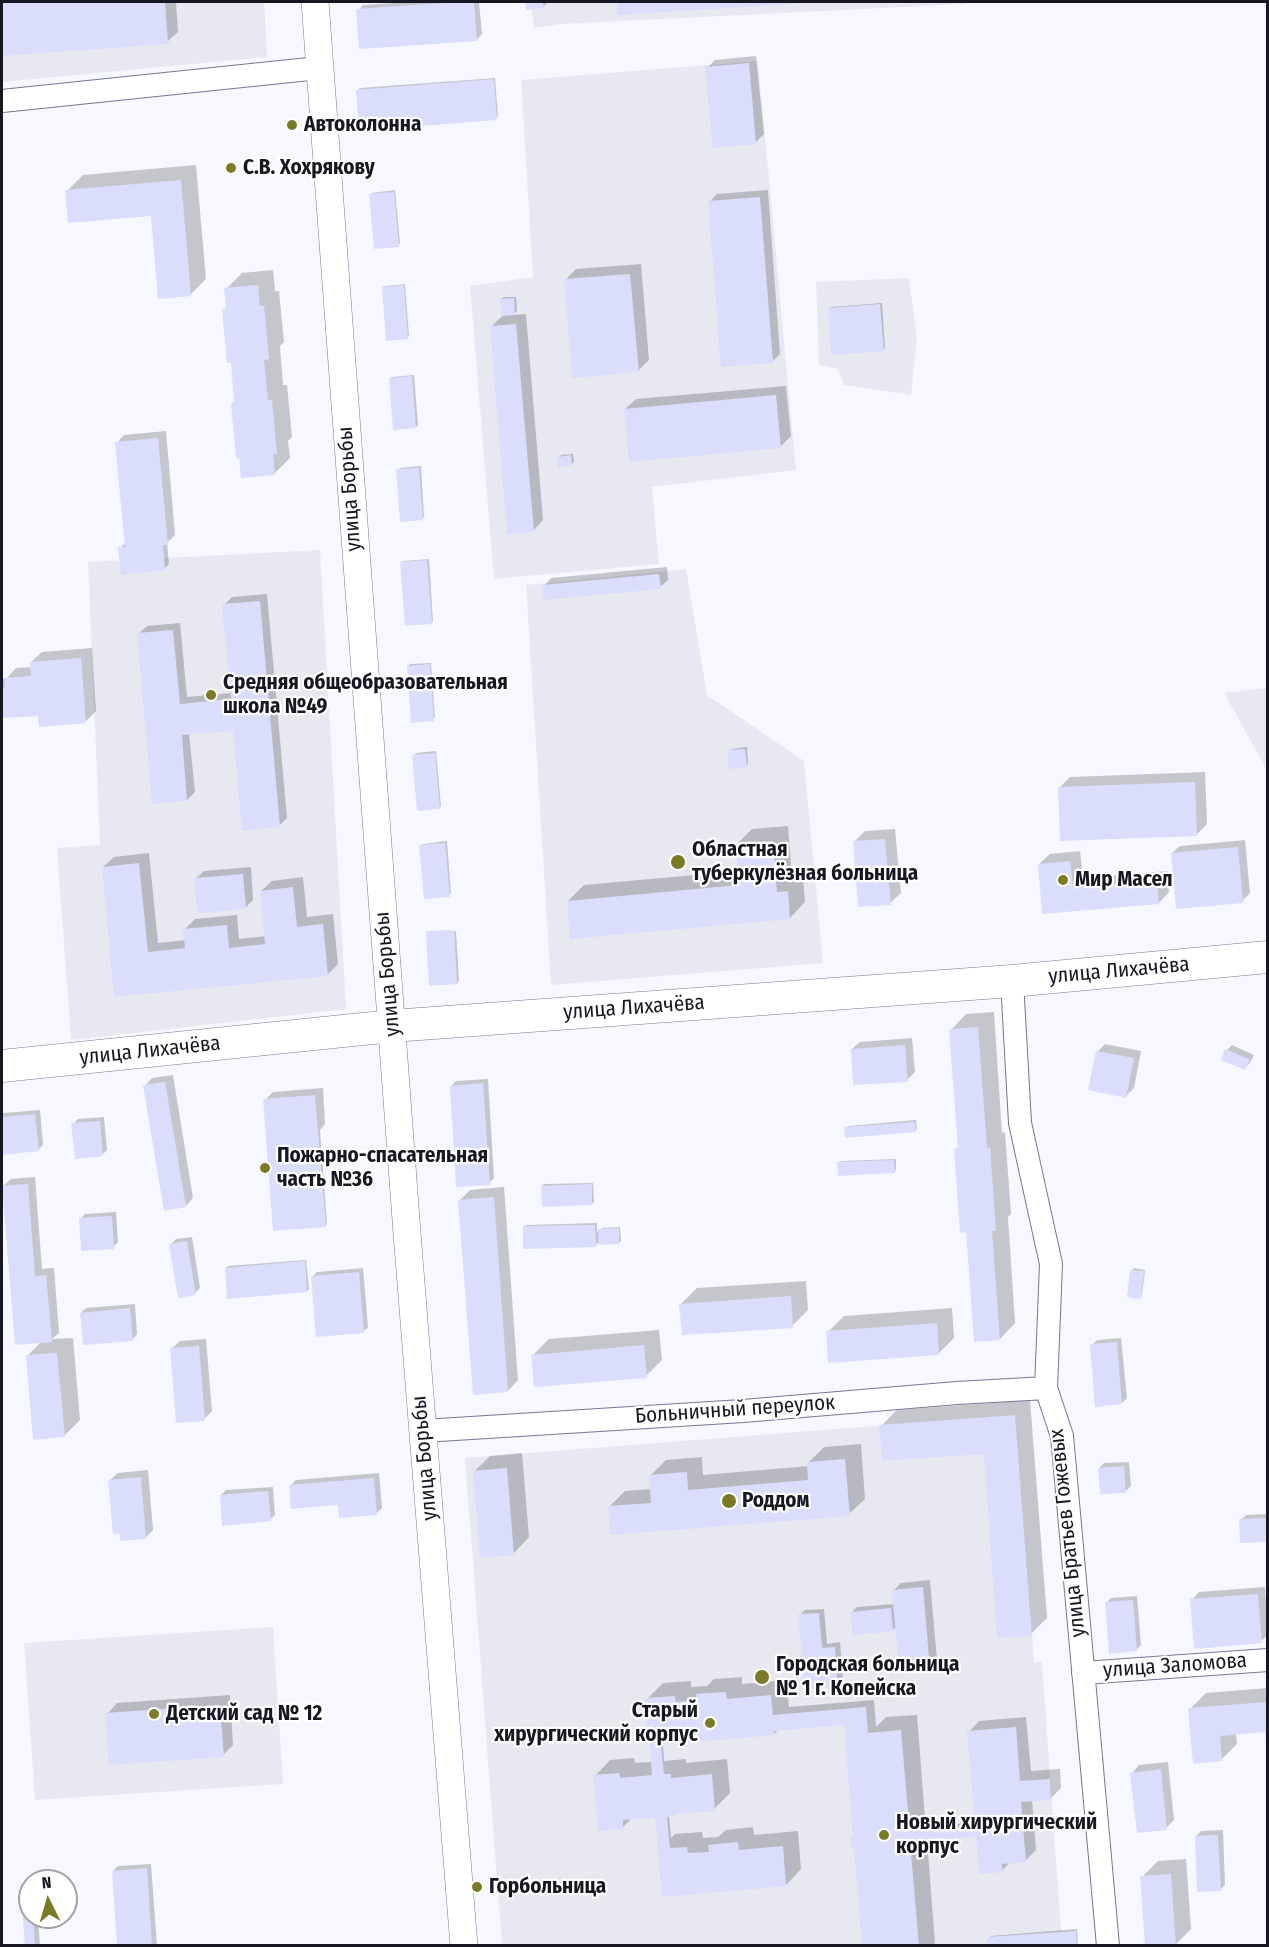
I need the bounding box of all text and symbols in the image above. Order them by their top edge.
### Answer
place label: Автоколонна [304,112,421,138]
marker: Автоколонна [285,118,299,132]
place label: С.В. Хохрякову [243,155,375,181]
marker: С.В. Хохрякову [224,161,238,175]
street label: улица Борьбы [333,426,367,552]
place label: Средняя общеобразовательная школа №49 [223,670,508,720]
marker: Средняя общеобразовательная школа №49 [204,688,218,702]
place label: Областная туберкулёзная больница [692,837,918,887]
marker: Областная туберкулёзная больница [669,853,687,871]
place label: Мир Масел [1075,867,1173,893]
marker: Мир Масел [1056,873,1070,887]
street label: улица Борьбы [370,910,406,1038]
street label: улица Лихачёва [1047,952,1191,990]
street label: улица Лихачёва [562,990,706,1026]
street label: улица Лихачёва [78,1031,222,1071]
place label: Пожарно-спасательная часть №36 [277,1143,488,1193]
marker: Пожарно-спасательная часть №36 [258,1161,272,1175]
street label: Больничный переулок [634,1390,836,1430]
street label: улица Борьбы [407,1394,443,1522]
street label: улица Братьев Гожевых [1045,1428,1091,1638]
place label: Роддом [742,1488,809,1514]
marker: Роддом [720,1492,738,1510]
street label: улица Заломова [1102,1648,1248,1684]
place label: Городская больница № 1 г. Копейска [776,1652,960,1702]
marker: Городская больница № 1 г. Копейска [753,1668,771,1686]
place label: Старый хирургический корпус [494,1698,698,1748]
place label: Детский сад № 12 [166,1701,322,1727]
marker: Детский сад № 12 [147,1707,161,1721]
marker: Старый хирургический корпус [703,1716,717,1730]
place label: Новый хирургический корпус [896,1810,1097,1860]
marker: Новый хирургический корпус [877,1828,891,1842]
north arrow [18,1869,78,1929]
text: N [41,1873,52,1892]
place label: Горбольница [489,1874,606,1900]
marker: Горбольница [470,1880,484,1894]

